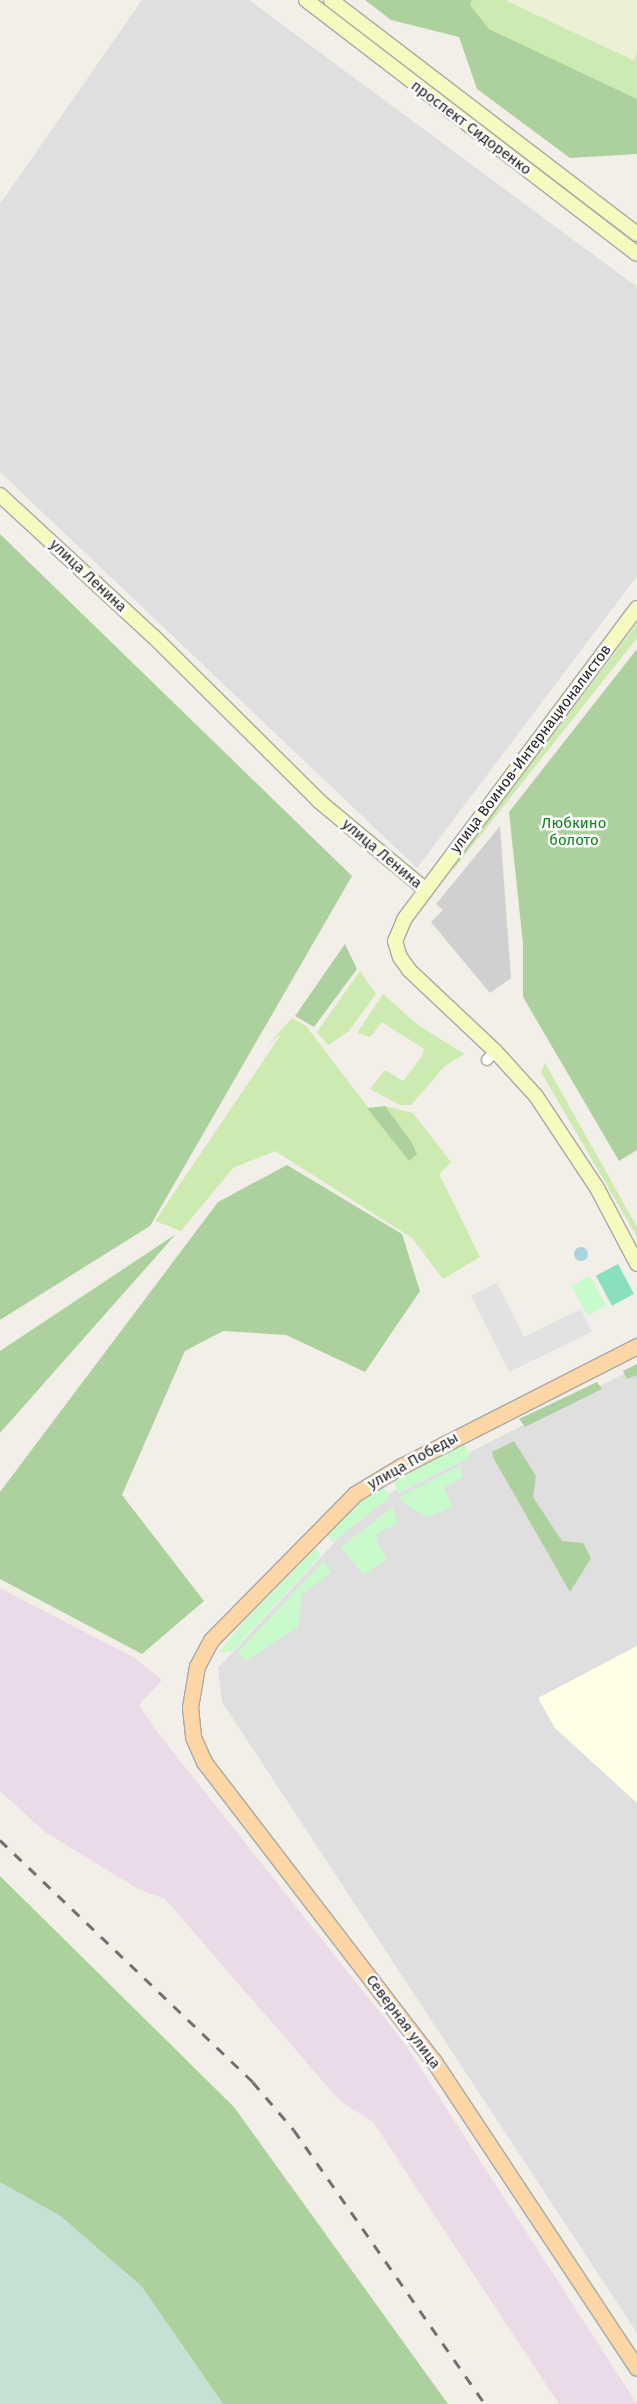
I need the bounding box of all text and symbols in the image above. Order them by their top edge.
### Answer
street label: проспект Сидоренко [407,77,535,179]
street label: улица Ленина [46,536,130,616]
street label: улица Воинов-Интернационалистов [447,641,615,857]
park label: Любкино болото [542,814,606,849]
street label: улица Ленина [338,815,426,893]
street label: улица Победы [365,1429,461,1493]
street label: Северная улица [362,1972,444,2072]

